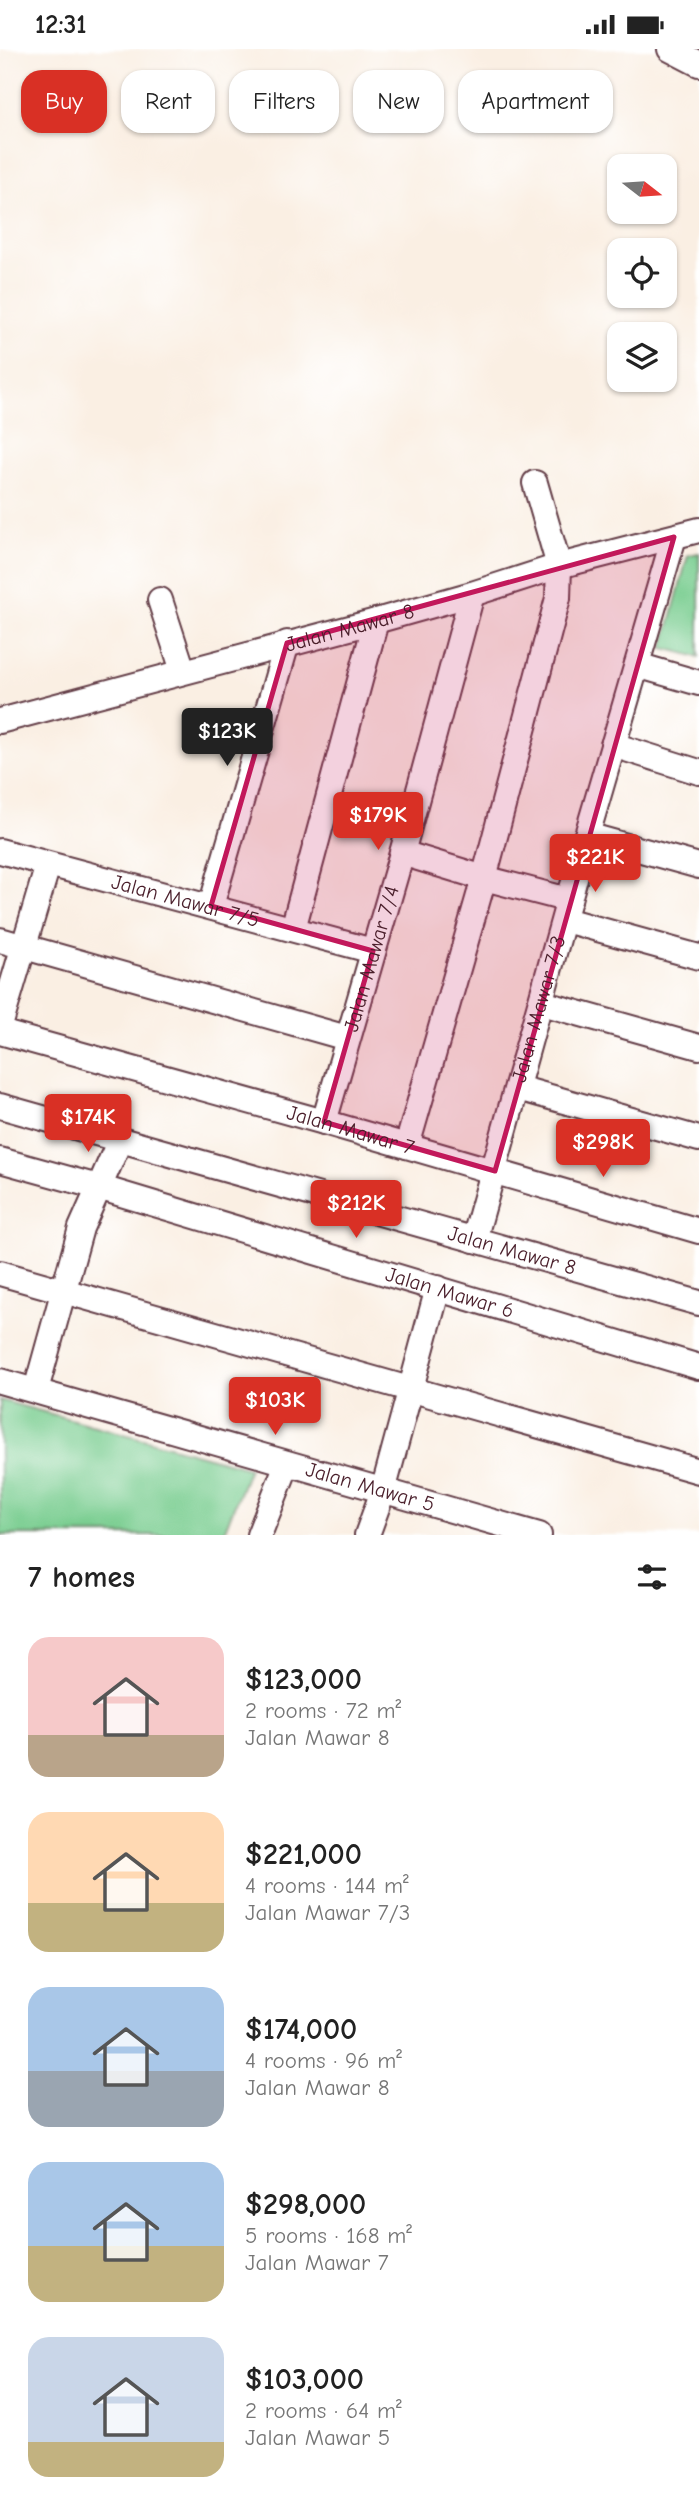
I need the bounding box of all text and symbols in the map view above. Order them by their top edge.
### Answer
text: 12:31 [35,10,87,40]
chip: Buy [21,70,107,133]
chip: Rent [121,70,215,133]
chip: Filters [229,70,339,133]
chip: New [353,70,444,133]
chip: Apartment [458,70,613,133]
north arrow [607,154,677,224]
map controls [607,154,677,392]
button: locate [607,238,677,308]
button: layers [607,322,677,392]
street label: Jalan Mawar 8 [283,599,417,657]
pin: $123K [178,709,276,768]
text: $123K [198,717,256,744]
pin: $179K [329,793,427,852]
text: $179K [349,801,407,828]
pin: $221K [546,835,644,894]
text: $221K [566,843,624,870]
street label: Jalan Mawar 7/5 [109,869,262,932]
street label: Jalan Mawar 7/4 [339,883,404,1034]
street label: Jalan Mawar 7/3 [507,933,570,1085]
pin: $174K [39,1095,137,1154]
street label: Jalan Mawar 7 [284,1100,417,1160]
text: $174K [60,1103,116,1130]
pin: $298K [554,1119,652,1179]
text: $298K [572,1128,634,1155]
pin: $212K [307,1181,405,1240]
text: $212K [327,1189,385,1216]
street label: Jalan Mawar 8 [445,1221,579,1280]
street label: Jalan Mawar 6 [383,1262,517,1323]
pin: $103K [226,1377,324,1437]
text: $103K [245,1386,305,1413]
street label: Jalan Mawar 5 [303,1457,437,1517]
icon: filters [633,1558,671,1596]
text: 7 homes [28,1560,135,1595]
text: $123,000 [245,1662,362,1697]
icon: home [84,1665,168,1749]
text: 2 rooms · 72 m² [245,1697,401,1724]
text: Jalan Mawar 8 [245,1724,390,1751]
text: $221,000 [245,1837,362,1872]
icon: home [84,1840,168,1924]
text: 4 rooms · 144 m² [245,1872,409,1899]
text: Jalan Mawar 7/3 [245,1899,410,1926]
text: $174,000 [245,2012,357,2047]
icon: home [84,2015,168,2099]
text: 4 rooms · 96 m² [245,2047,402,2074]
text: Jalan Mawar 8 [245,2074,390,2101]
text: $298,000 [245,2187,366,2222]
icon: home [84,2190,168,2274]
text: 5 rooms · 168 m² [245,2222,412,2249]
text: Jalan Mawar 7 [245,2249,389,2276]
text: $103,000 [245,2362,364,2397]
icon: home [84,2365,168,2449]
text: 2 rooms · 64 m² [245,2397,402,2424]
text: Jalan Mawar 5 [245,2424,390,2451]

